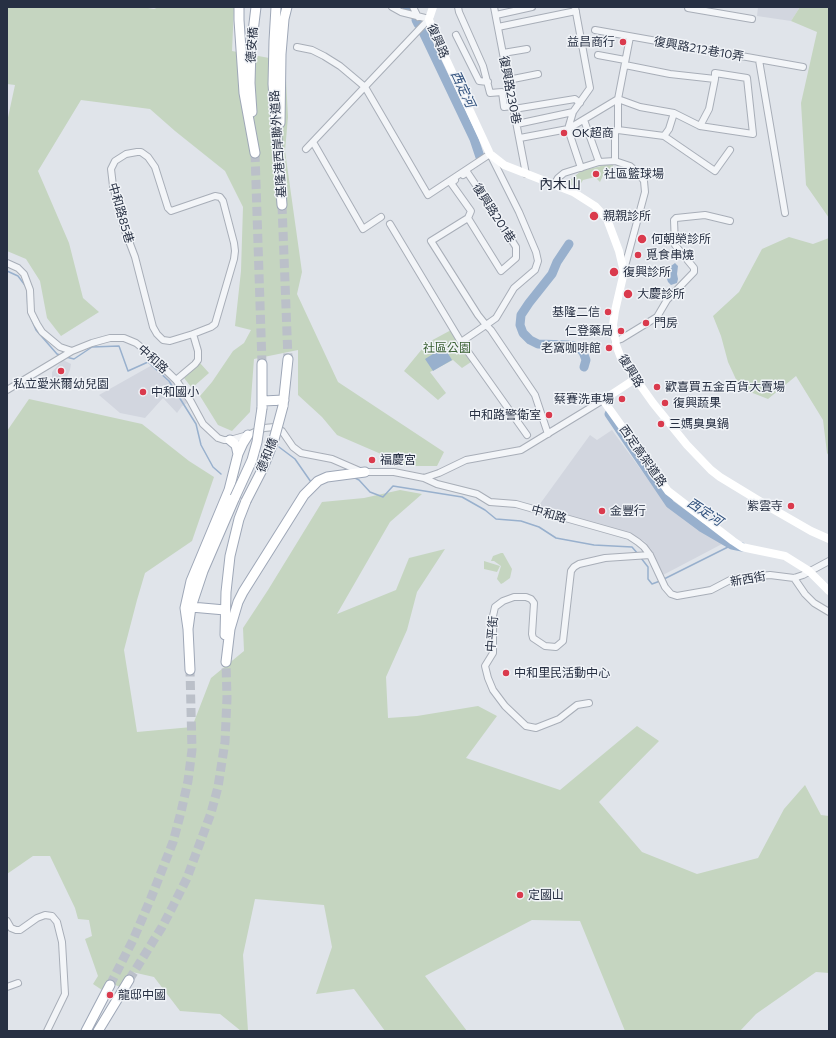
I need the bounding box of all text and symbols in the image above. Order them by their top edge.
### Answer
street label: 復興路 [424,22,452,60]
street label: 德安橋 [244,27,260,63]
street label: 復興路212巷10弄 [653,34,745,64]
place label: 益昌商行 [567,35,615,49]
marker: 益昌商行 [618,37,628,47]
street label: 復興路230巷 [496,55,524,125]
water label: 西定河 [448,68,478,110]
street label: 基隆港西岸聯外道路 [267,90,289,198]
place label: OK超商 [572,126,614,140]
marker: OK超商 [559,128,569,138]
place label: 社區籃球場 [604,167,664,181]
marker: 社區籃球場 [591,169,601,179]
district label: 內木山 [539,176,581,192]
street label: 中和路85巷 [106,181,136,245]
street label: 復興路201巷 [470,181,518,245]
place label: 親親診所 [603,209,651,223]
marker: 親親診所 [588,210,600,222]
place label: 何朝榮診所 [651,232,711,246]
marker: 何朝榮診所 [636,233,648,245]
place label: 覓食串燒 [646,248,694,262]
marker: 覓食串燒 [633,250,643,260]
place label: 復興診所 [623,265,671,279]
marker: 復興診所 [608,266,620,278]
place label: 大慶診所 [637,287,685,301]
marker: 大慶診所 [622,288,634,300]
place label: 基隆二信 [552,305,600,319]
marker: 基隆二信 [603,307,613,317]
place label: 門房 [654,316,678,330]
marker: 門房 [641,318,651,328]
place label: 仁登藥局 [565,324,613,338]
marker: 仁登藥局 [616,326,626,336]
park label: 社區公園 [423,341,471,355]
place label: 老窩咖啡館 [541,341,601,355]
street label: 中和路 [135,342,171,376]
marker: 老窩咖啡館 [604,343,614,353]
street label: 復興路 [615,352,647,390]
marker: 私立愛米爾幼兒園 [56,366,66,376]
place label: 私立愛米爾幼兒園 [13,377,109,391]
place label: 歡喜買五金百貨大賣場 [665,380,785,394]
marker: 歡喜買五金百貨大賣場 [652,382,662,392]
place label: 中和國小 [151,385,199,399]
marker: 中和國小 [138,387,148,397]
place label: 蔡賽洗車場 [554,392,614,406]
marker: 蔡賽洗車場 [617,394,627,404]
place label: 復興蔬果 [673,396,721,410]
marker: 復興蔬果 [660,398,670,408]
place label: 中和路警衛室 [469,408,541,422]
marker: 中和路警衛室 [544,410,554,420]
place label: 三媽臭臭鍋 [669,417,729,431]
marker: 三媽臭臭鍋 [656,419,666,429]
street label: 西定高架道路 [616,422,670,490]
street label: 德和橋 [254,436,280,474]
place label: 福慶宮 [380,453,416,467]
marker: 福慶宮 [367,455,377,465]
water label: 西定河 [684,495,726,529]
place label: 紫雲寺 [747,499,783,513]
marker: 紫雲寺 [786,501,796,511]
street label: 中和路 [530,502,568,526]
place label: 金豐行 [610,504,646,518]
marker: 金豐行 [597,506,607,516]
street label: 新西街 [729,569,767,589]
street label: 中平街 [483,615,501,653]
place label: 中和里民活動中心 [514,666,610,680]
marker: 中和里民活動中心 [501,668,511,678]
place label: 定國山 [528,888,564,902]
marker: 定國山 [515,890,525,900]
place label: 龍邸中國 [118,988,166,1002]
marker: 龍邸中國 [105,990,115,1000]

